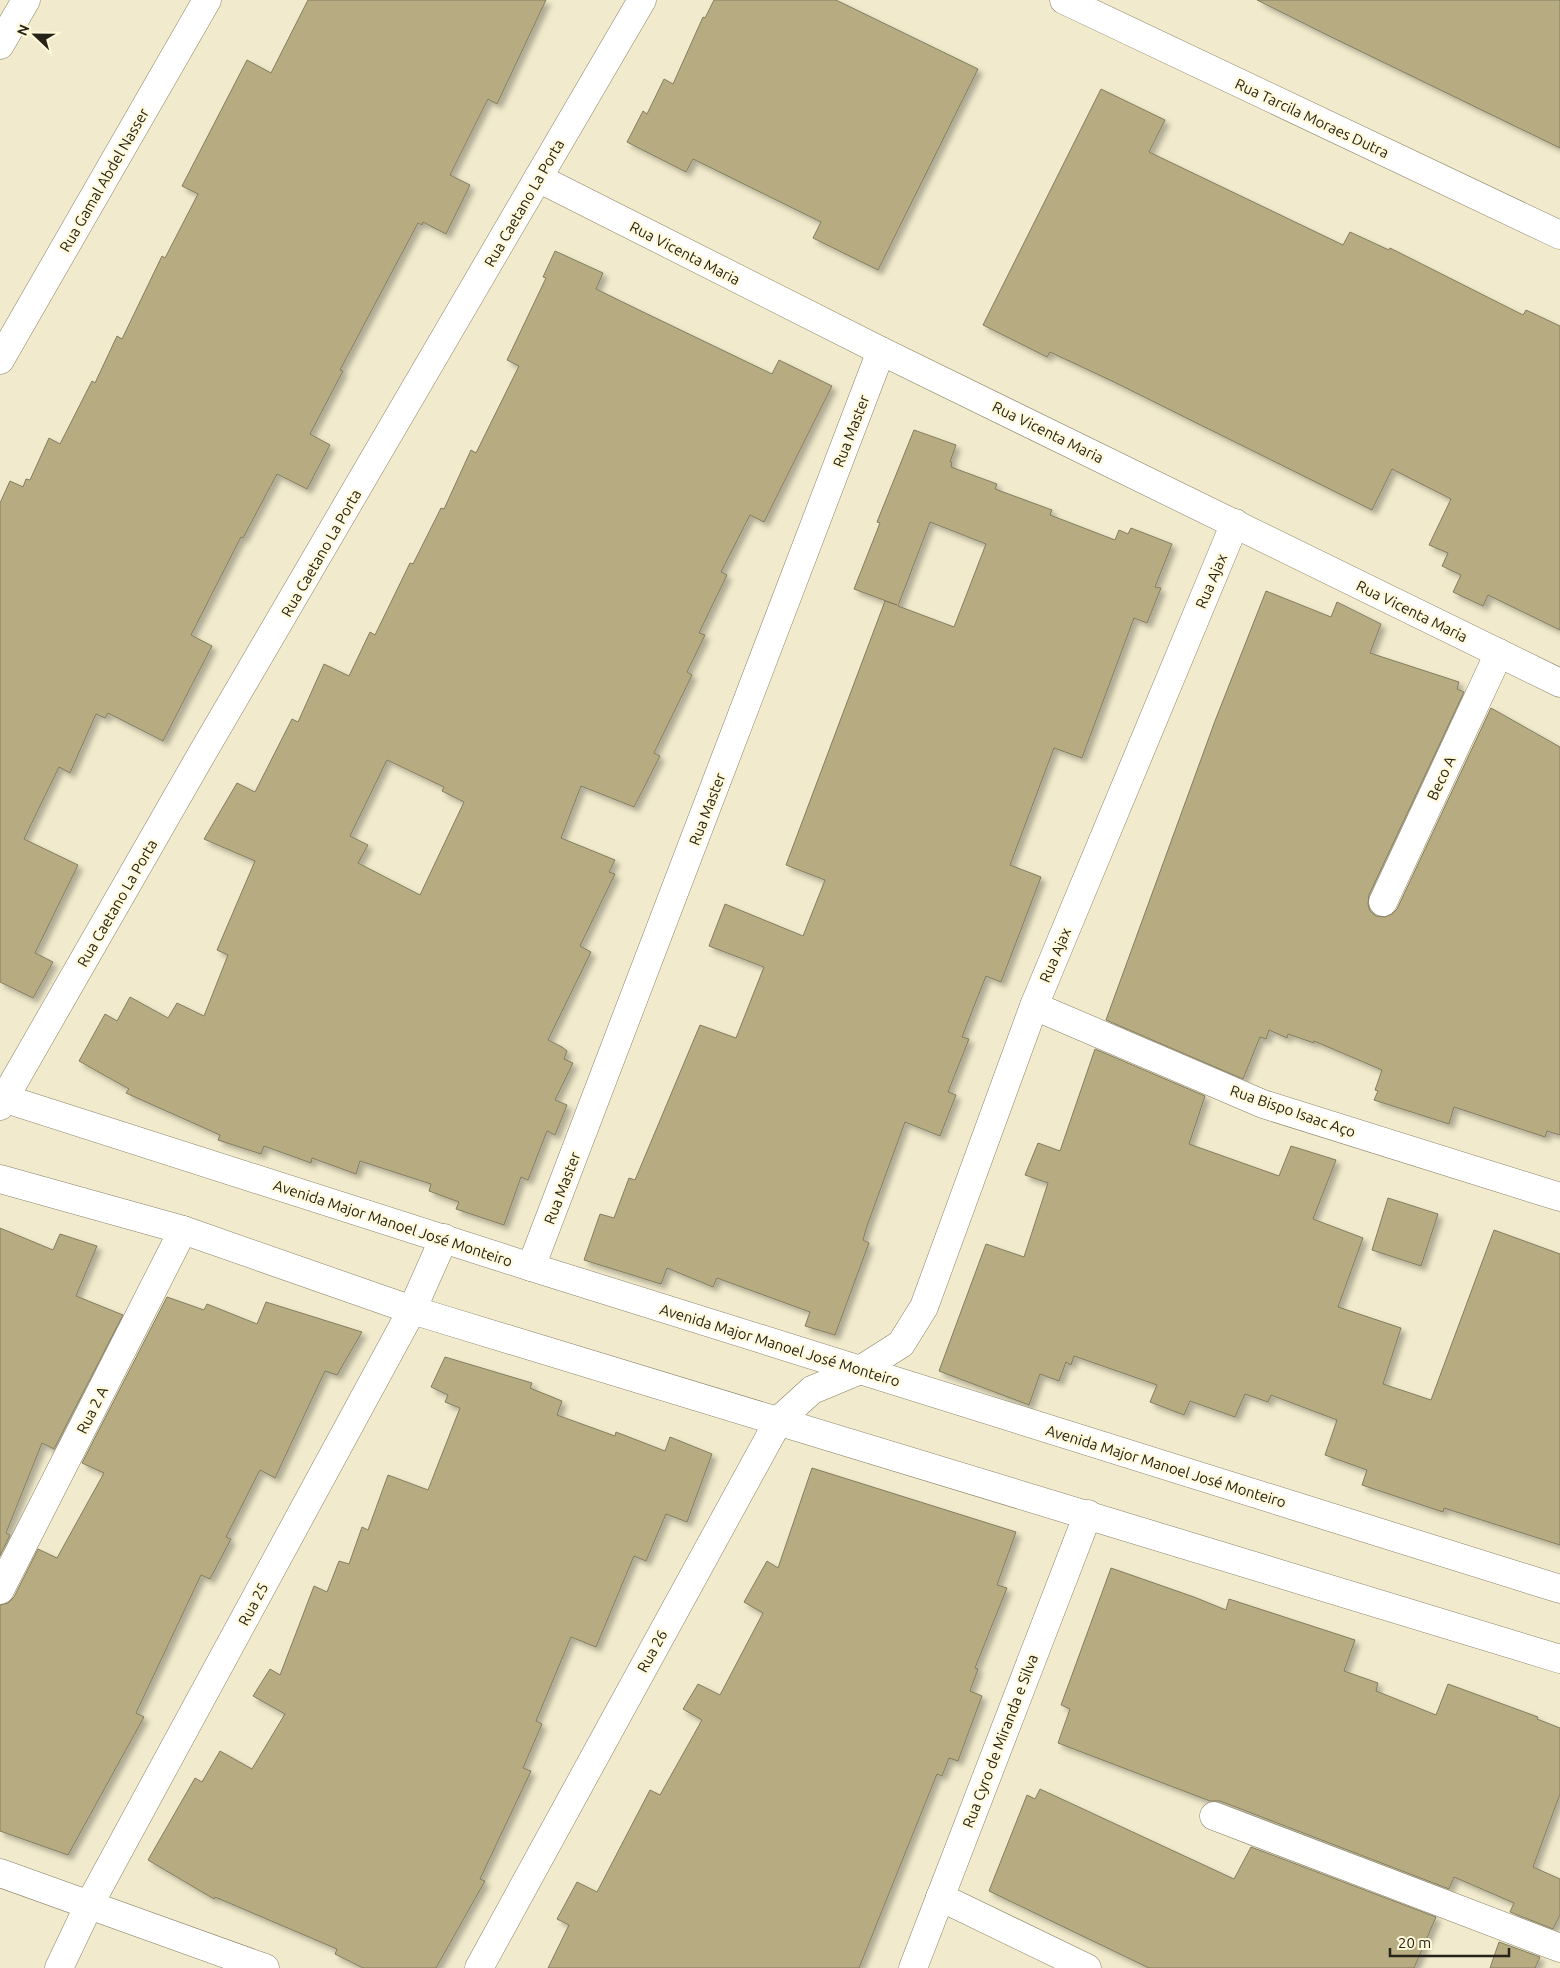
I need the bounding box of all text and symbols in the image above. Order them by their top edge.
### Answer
north arrow [10,10,60,60]
text: N [14,22,32,38]
street label: Rua Tarcila Moraes Dutra [1232,75,1392,161]
street label: Rua Gamal Abdel Nasser [56,105,152,255]
street label: Rua Caetano La Porta [481,136,567,270]
street label: Rua Vicenta Maria [627,218,743,288]
street label: Rua Master [829,392,873,470]
street label: Rua Vicenta Maria [990,398,1106,466]
street label: Rua Caetano La Porta [278,486,364,620]
street label: Rua Ajax [1192,551,1230,611]
street label: Rua Vicenta Maria [1354,577,1470,645]
street label: Beco A [1423,753,1459,803]
street label: Rua Master [685,770,729,848]
street label: Rua Caetano La Porta [74,836,160,970]
street label: Rua Ajax [1036,925,1074,985]
street label: Rua Bispo Isaac Aço [1228,1082,1358,1140]
street label: Rua Master [540,1149,584,1227]
street label: Avenida Major Manoel José Monteiro [271,1176,515,1270]
street label: Avenida Major Manoel José Monteiro [658,1300,902,1390]
street label: Rua 2 A [73,1383,111,1436]
street label: Avenida Major Manoel José Monteiro [1044,1421,1288,1511]
street label: Rua 25 [235,1580,271,1628]
street label: Rua 26 [633,1627,671,1675]
street label: Rua Cyro de Miranda e Silva [959,1652,1041,1830]
scale bar [1390,1926,1509,1958]
text: 20 m [1398,1934,1431,1951]

